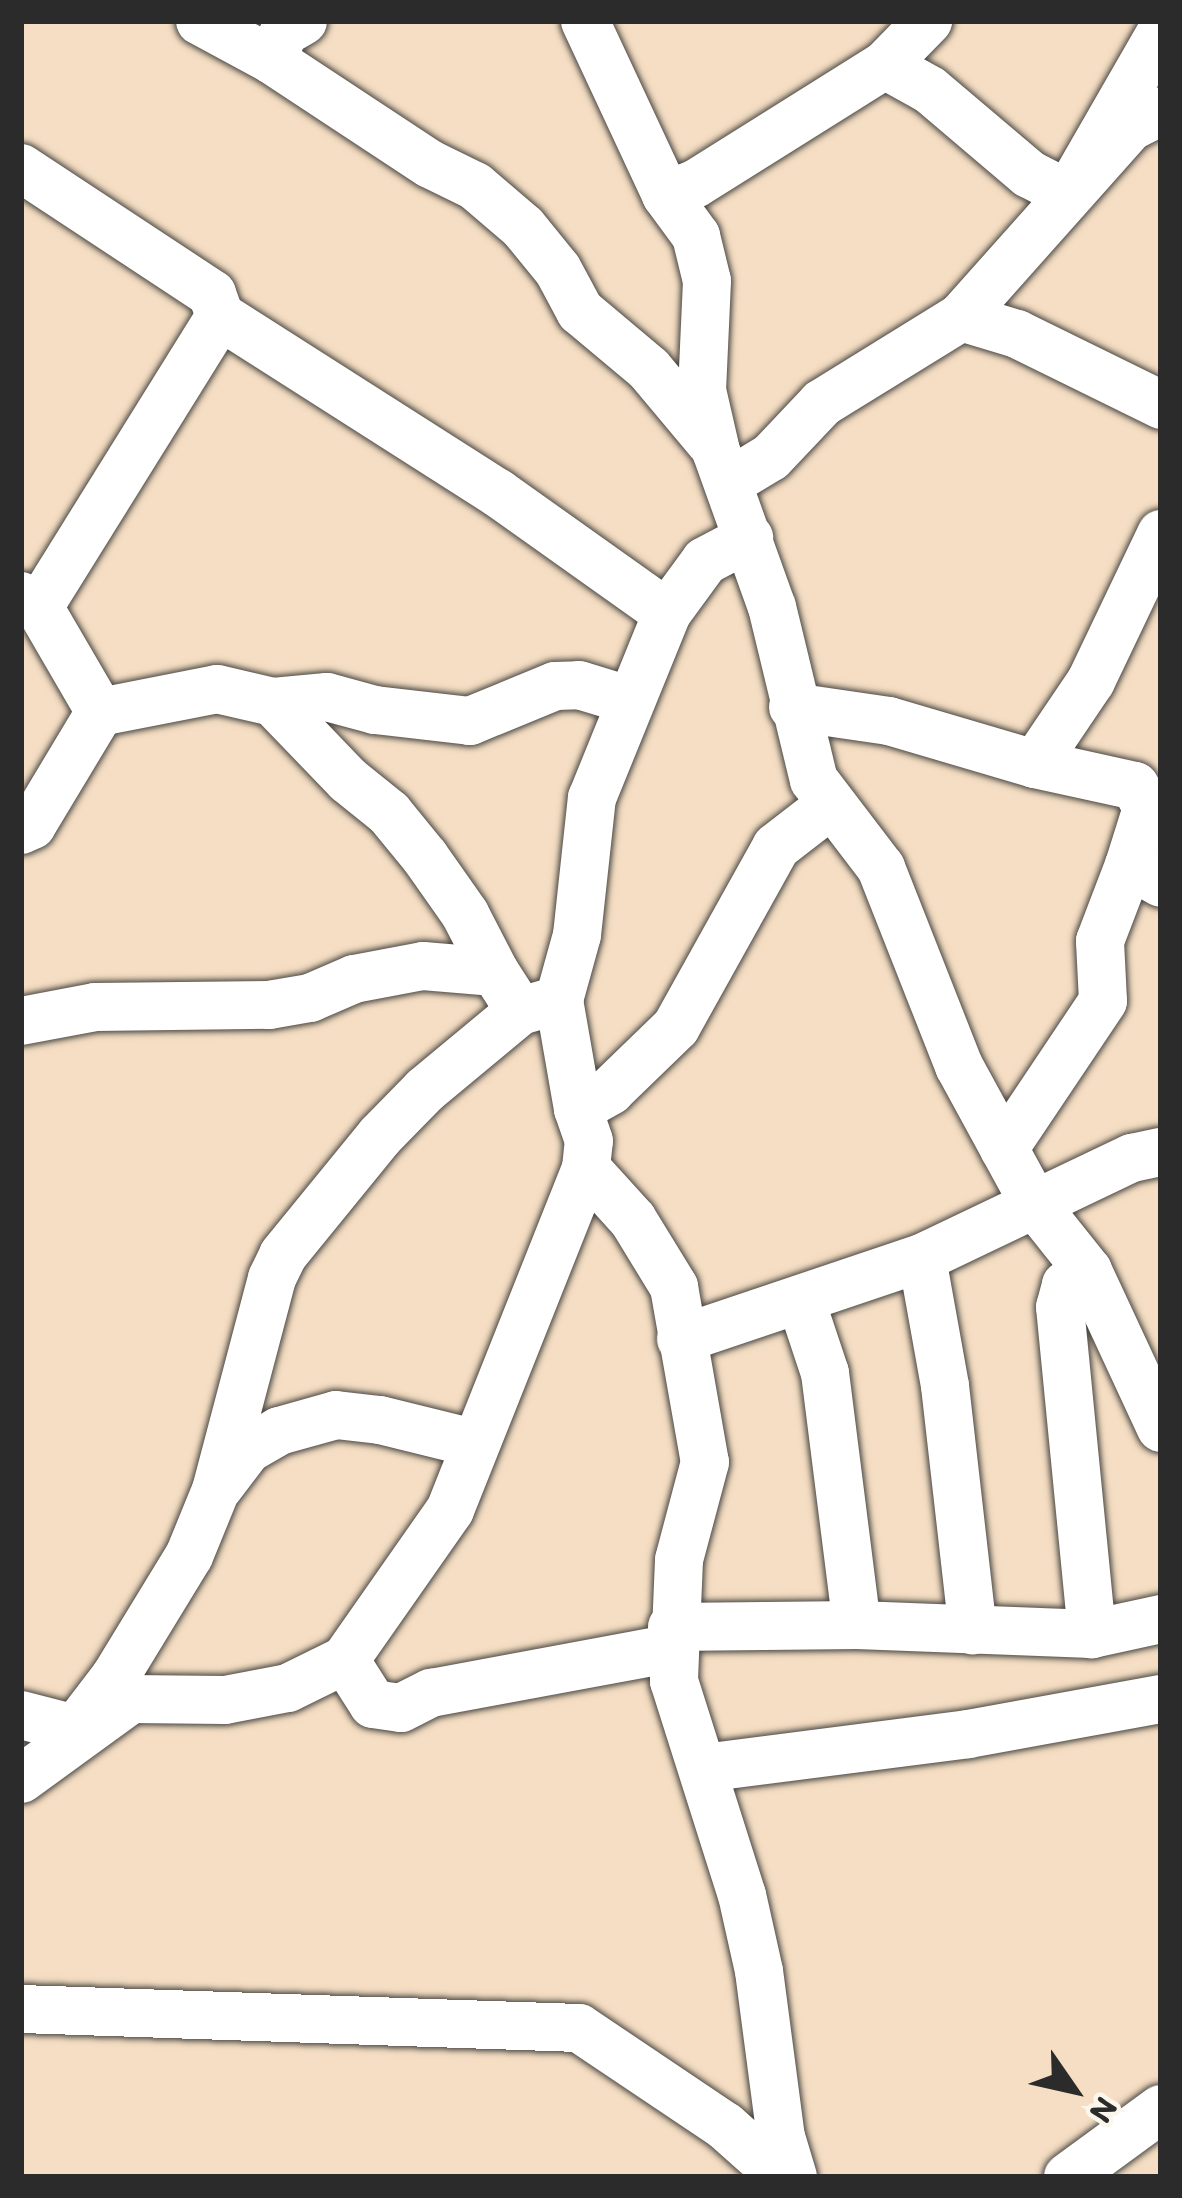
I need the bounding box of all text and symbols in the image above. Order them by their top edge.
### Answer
north arrow [1014,2030,1134,2150]
text: N [1082,2090,1127,2131]

